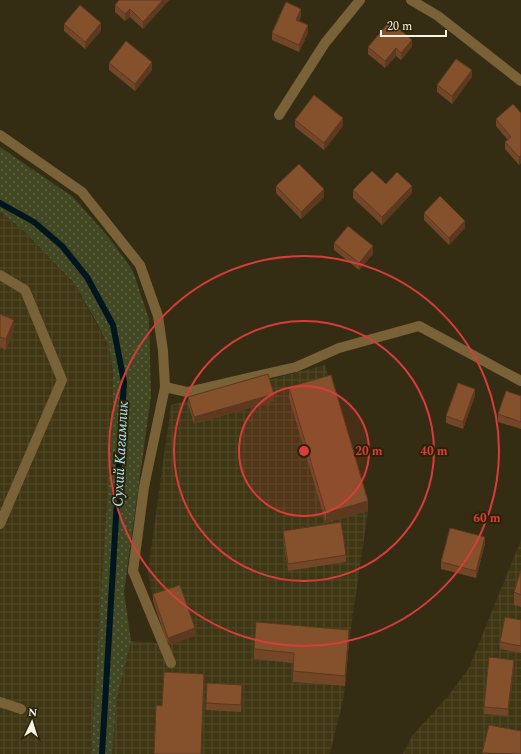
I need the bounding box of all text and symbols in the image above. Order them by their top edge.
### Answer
scale bar [381,12,446,38]
text: 20 m [387,17,412,36]
water label: Сухий Кагамлик [106,401,135,507]
text: 20 m [355,442,383,461]
text: 40 m [420,442,448,461]
centre of rings [297,444,311,458]
text: 60 m [473,509,501,528]
north arrow [12,702,52,742]
text: N [28,704,38,721]

